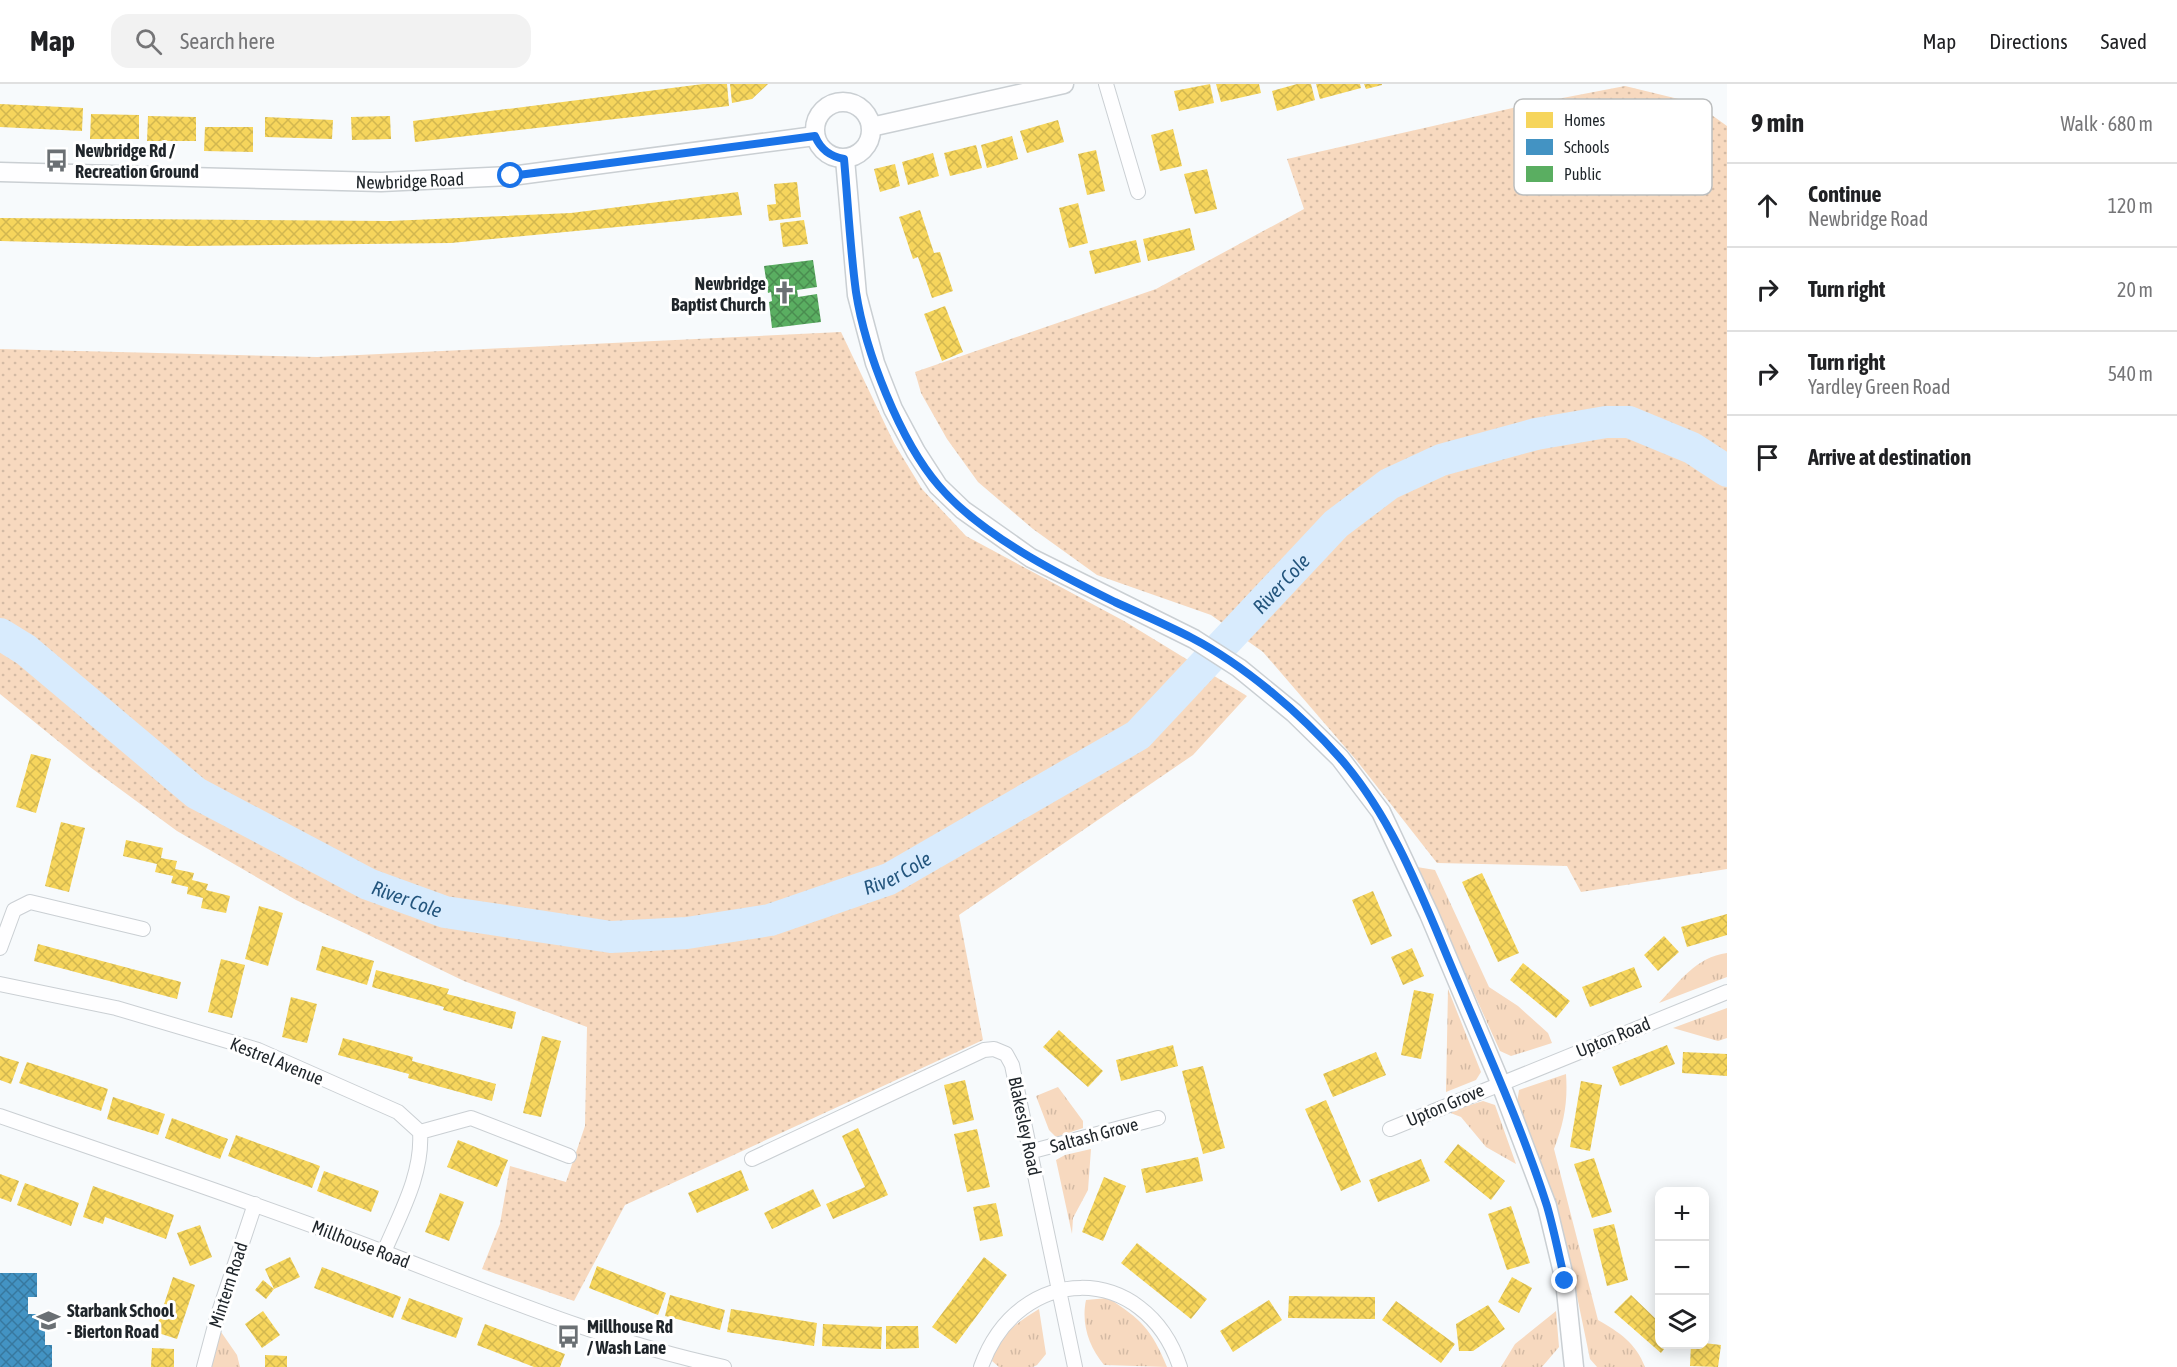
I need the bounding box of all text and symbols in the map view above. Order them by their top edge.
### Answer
search box [111,14,531,68]
text: Map [30,25,75,57]
icon: search [132,25,165,58]
text: Search here [180,28,275,54]
text: Map [1922,29,1956,53]
text: Directions [1989,29,2068,53]
text: Saved [2101,29,2147,53]
legend [1514,99,1712,195]
text: 9 min [1751,108,1804,138]
text: Homes [1564,111,1606,129]
text: Walk · 680 m [2061,112,2153,135]
text: Schools [1564,138,1610,156]
place label: Newbridge Rd / Recreation Ground [75,140,199,182]
bus stop icon: Newbridge Rd / Recreation Ground [44,147,70,173]
route start [497,162,523,188]
text: Public [1564,165,1601,183]
street label: Newbridge Road [355,168,464,193]
text: Continue [1808,181,1882,207]
icon: ahead [1751,189,1784,222]
text: 120 m [2108,194,2153,217]
text: Newbridge Road [1808,207,1928,230]
place label: Newbridge Baptist Church [671,273,766,315]
icon: right [1751,273,1784,306]
text: Turn right [1808,276,1885,302]
text: 20 m [2117,278,2153,301]
church icon: Newbridge Baptist Church [771,280,797,306]
text: Turn right [1808,349,1885,375]
icon: right [1751,357,1784,390]
text: 540 m [2108,362,2153,385]
text: Yardley Green Road [1808,375,1951,398]
icon: arrive [1751,441,1784,474]
text: Arrive at destination [1808,444,1971,470]
water label: River Cole [1247,549,1314,618]
water label: River Cole [860,846,935,899]
water label: River Cole [369,875,445,922]
street label: Upton Road [1573,1013,1653,1061]
street label: Kestrel Avenue [227,1033,327,1089]
street label: Blakesley Road [1004,1075,1046,1177]
street label: Upton Grove [1403,1079,1487,1131]
street label: Saltash Grove [1048,1113,1140,1157]
map controls [1655,1187,1709,1349]
button: + [1655,1187,1709,1241]
street label: Millhouse Road [309,1216,413,1272]
street label: Mintern Road [204,1239,252,1331]
button: − [1655,1241,1709,1295]
route end [1551,1267,1577,1293]
button: layers [1655,1295,1709,1349]
place label: Starbank School - Bierton Road [67,1300,174,1342]
school or university icon: Starbank School - Bierton Road [36,1307,62,1333]
place label: Millhouse Rd / Wash Lane [587,1316,673,1358]
bus stop icon: Millhouse Rd / Wash Lane [556,1323,582,1349]

